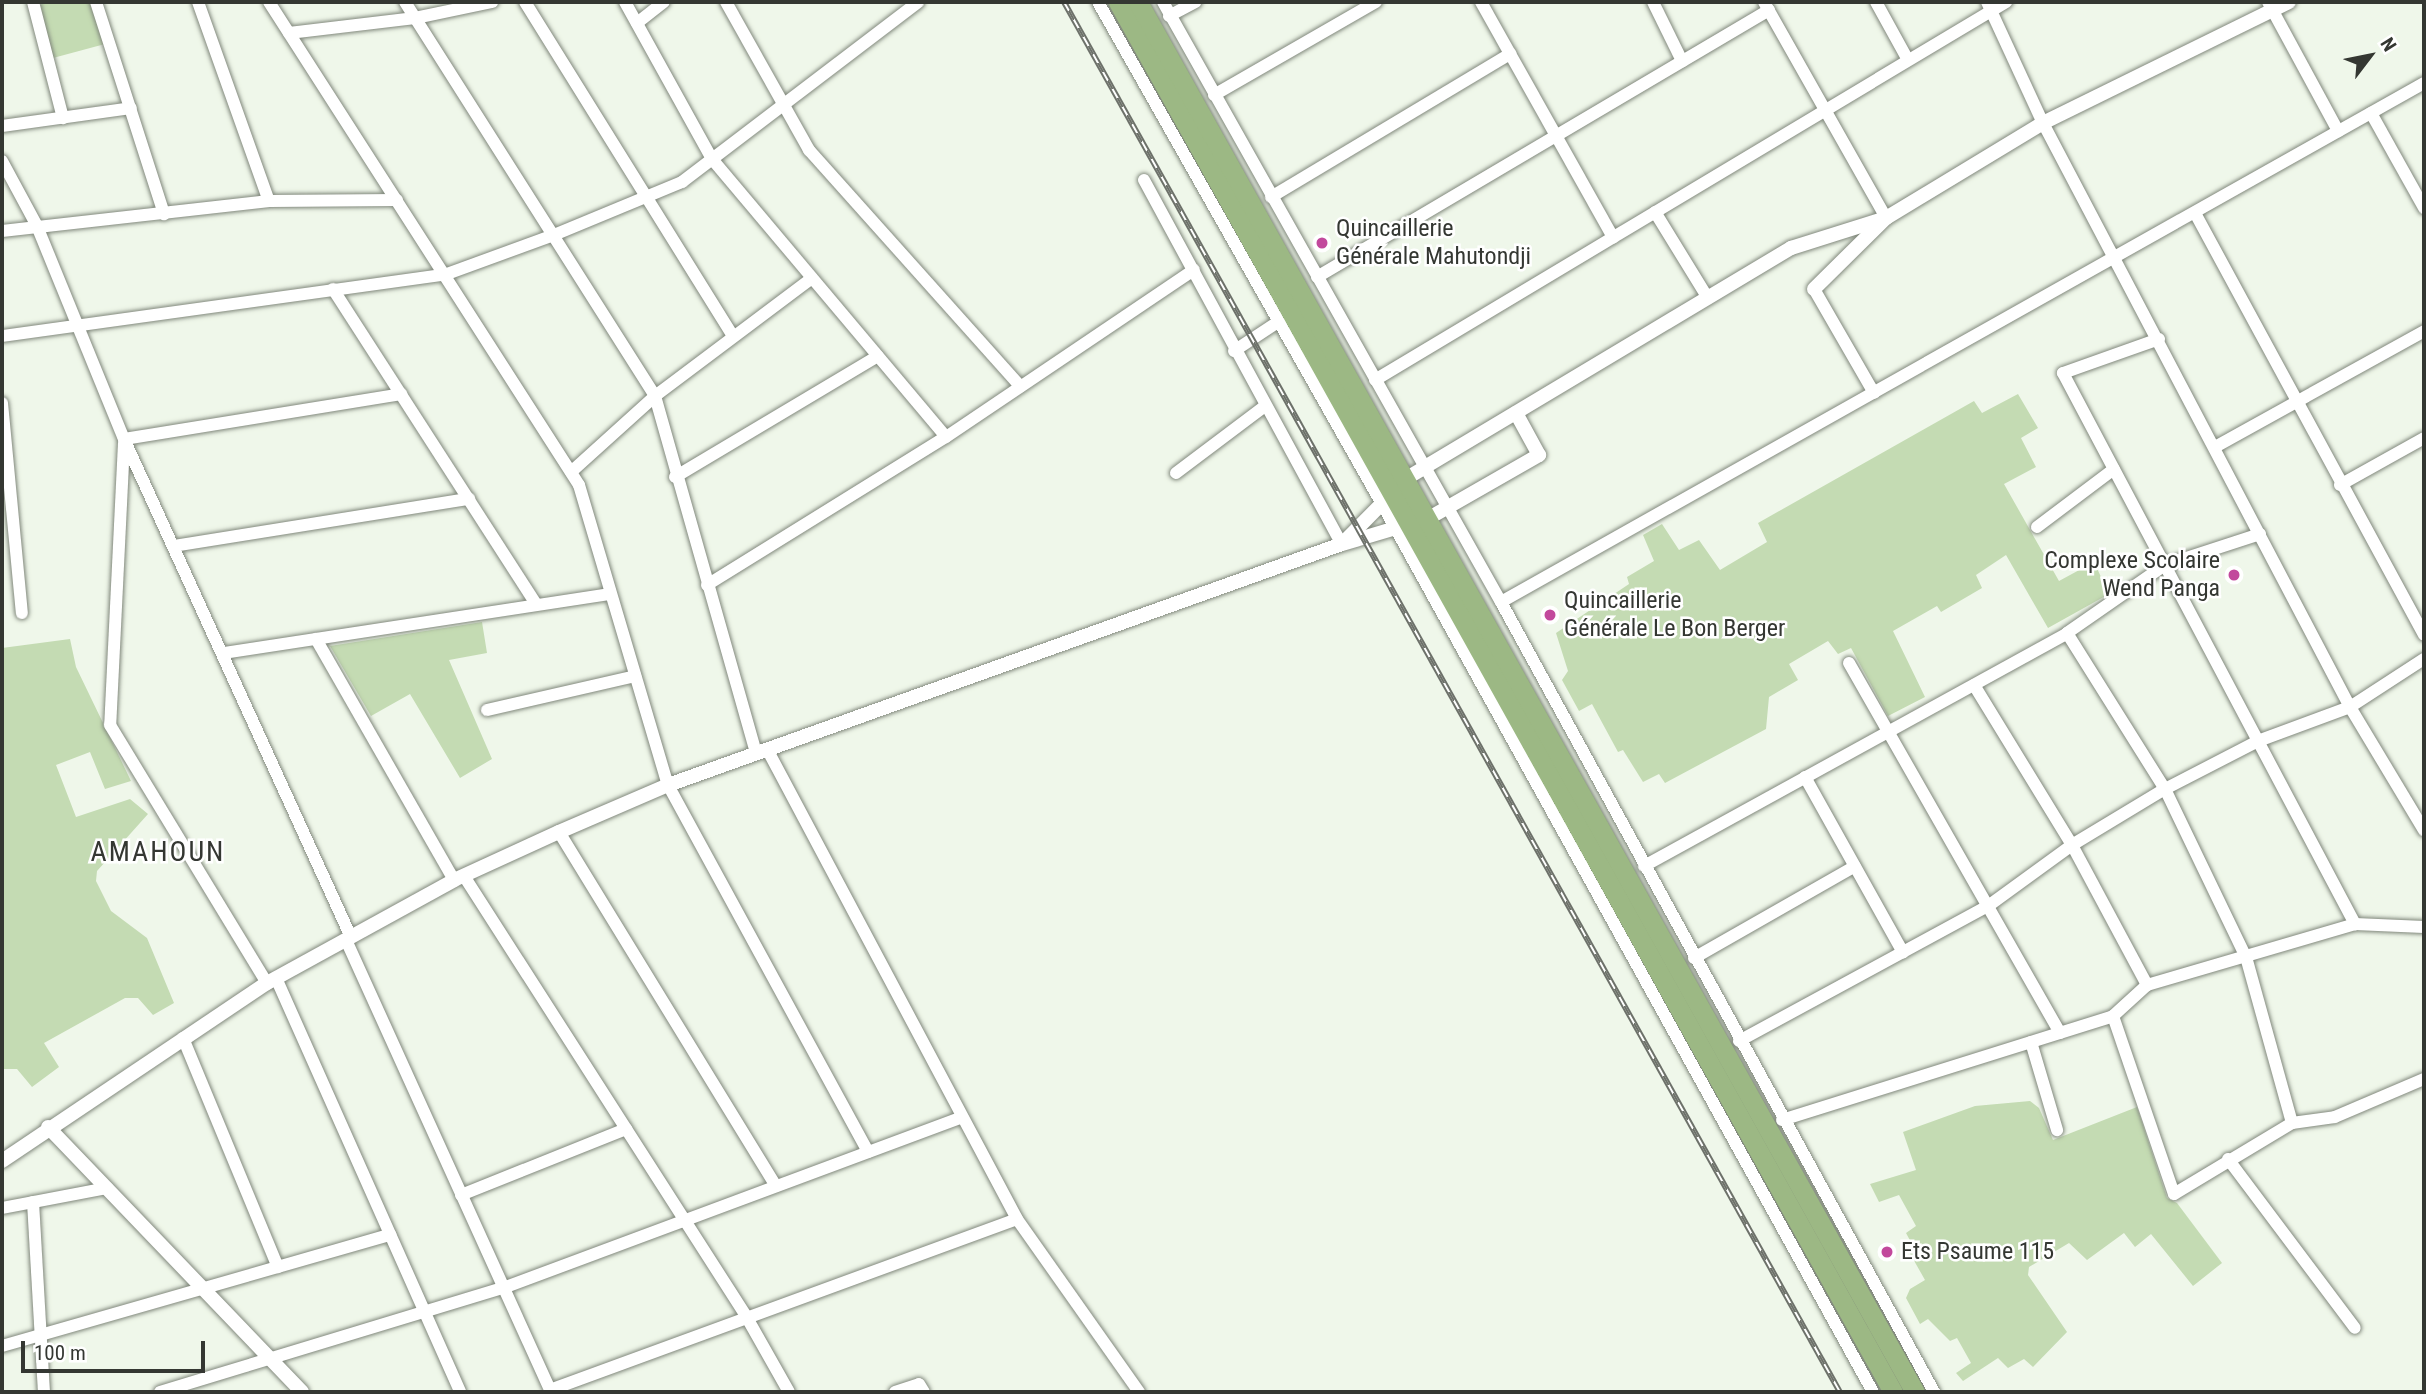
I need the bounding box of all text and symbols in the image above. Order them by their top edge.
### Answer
north arrow [2335,21,2405,91]
text: N [2375,34,2401,56]
place label: Quincaillerie Générale Mahutondji [1336,215,1531,271]
marker: Quincaillerie Générale Mahutondji [1314,235,1330,251]
place label: Complexe Scolaire Wend Panga [2044,547,2220,603]
marker: Complexe Scolaire Wend Panga [2226,567,2242,583]
place label: Quincaillerie Générale Le Bon Berger [1564,587,1785,643]
marker: Quincaillerie Générale Le Bon Berger [1542,607,1558,623]
district label: AMAHOUN [91,835,225,869]
place label: Ets Psaume 115 [1901,1238,2054,1266]
marker: Ets Psaume 115 [1879,1244,1895,1260]
scale bar [24,1328,208,1372]
text: 100 m [34,1341,86,1365]

